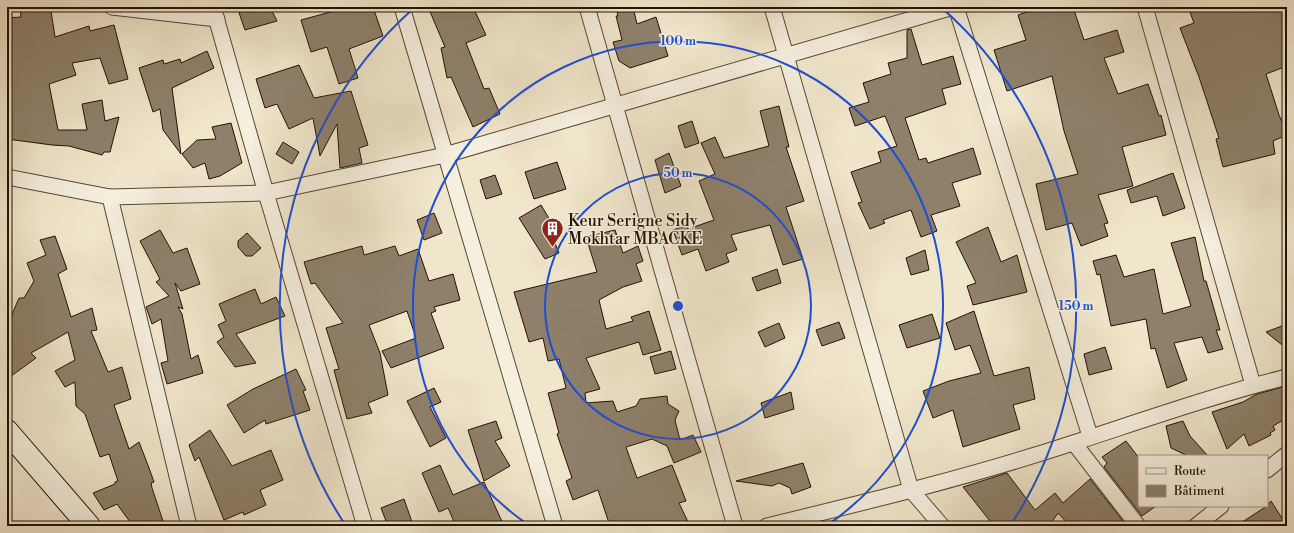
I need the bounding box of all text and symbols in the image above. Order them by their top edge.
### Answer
text: 100 m [660,34,696,49]
text: 50 m [663,166,693,181]
place label: Keur Serigne Sidy Mokhtar MBACKE [568,211,702,249]
building icon: Keur Serigne Sidy Mokhtar MBACKE [540,216,566,249]
centre of rings [671,299,685,313]
text: 150 m [1059,299,1093,314]
legend [1138,455,1268,507]
text: Route [1174,464,1206,479]
text: Bâtiment [1173,484,1225,499]

